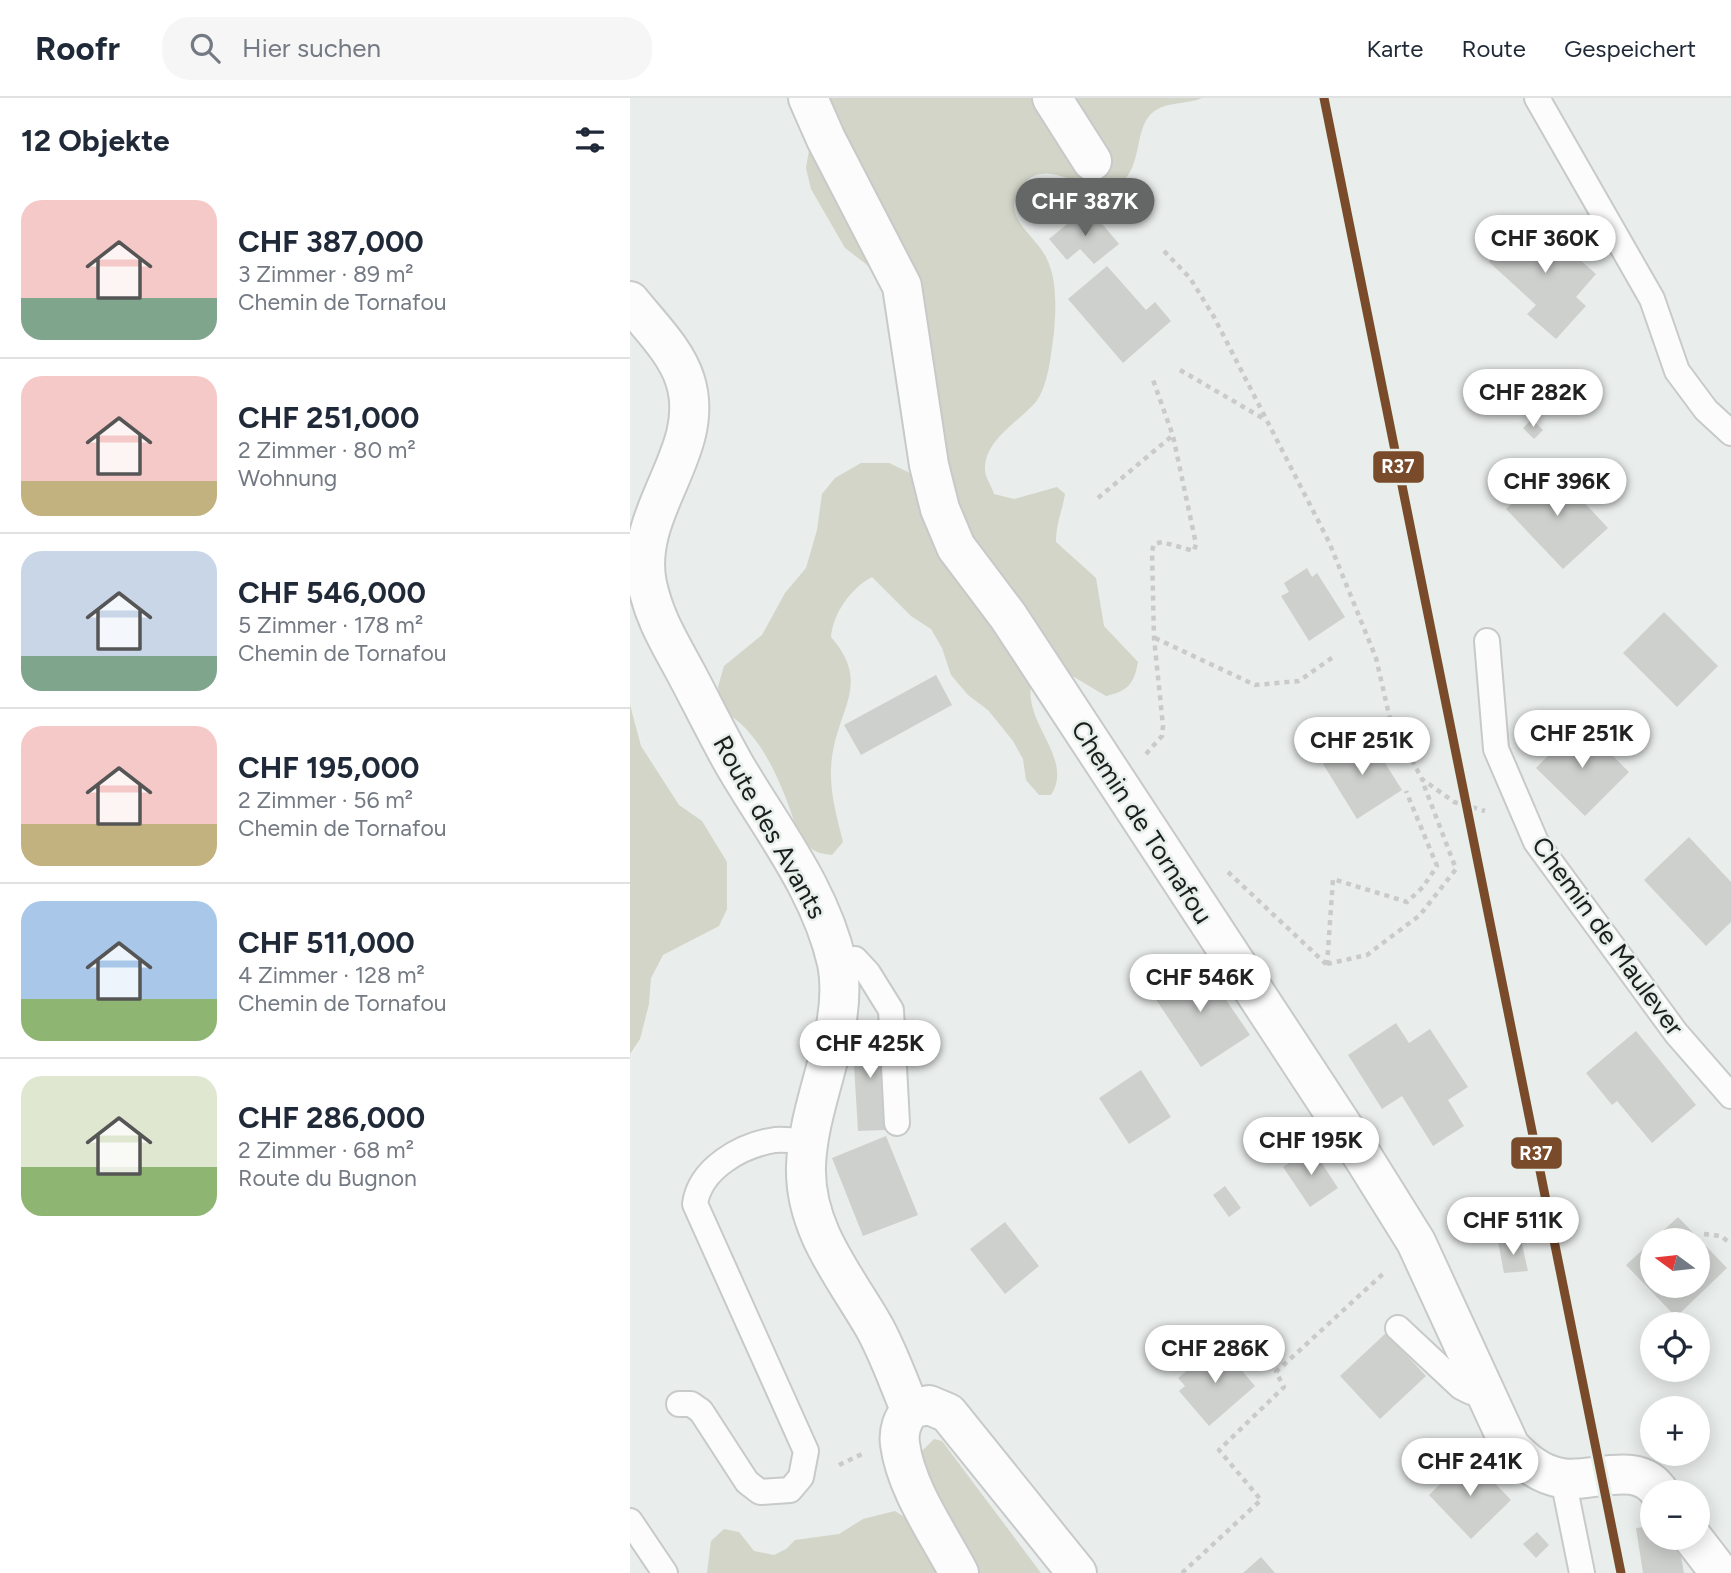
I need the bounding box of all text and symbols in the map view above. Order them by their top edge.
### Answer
search box [162,17,652,80]
text: Roofr [35,29,120,68]
icon: search [186,29,224,67]
text: Hier suchen [242,32,381,64]
text: Karte [1367,34,1423,63]
text: Route [1461,34,1526,63]
text: Gespeichert [1564,34,1696,63]
icon: filters [571,121,609,159]
text: 12 Objekte [21,122,170,159]
pin: CHF 387K [1013,178,1157,238]
text: CHF 387K [1031,187,1139,215]
pin: CHF 360K [1473,216,1617,275]
text: CHF 387,000 [238,223,424,260]
text: CHF 360K [1491,224,1599,252]
icon: home [77,228,161,312]
text: 3 Zimmer · 89 m² [238,260,414,288]
text: Chemin de Tornafou [238,288,447,316]
pin: CHF 282K [1461,370,1605,429]
text: CHF 282K [1479,378,1587,406]
text: CHF 251,000 [238,399,420,436]
icon: home [77,404,161,488]
text: 2 Zimmer · 80 m² [238,436,416,464]
line badge: R37 [1372,450,1425,484]
text: R37 [1381,455,1415,478]
pin: CHF 396K [1485,458,1629,518]
text: Wohnung [238,464,337,492]
text: CHF 396K [1504,467,1610,495]
text: CHF 546,000 [238,574,426,611]
icon: home [77,579,161,663]
text: 5 Zimmer · 178 m² [238,611,423,639]
text: Chemin de Tornafou [238,639,447,667]
pin: CHF 251K [1510,710,1654,770]
street label: Chemin de Tornafou [1064,714,1220,930]
pin: CHF 251K [1290,718,1434,777]
text: CHF 251K [1530,719,1634,747]
text: CHF 251K [1310,726,1414,754]
street label: Route des Avants [706,730,834,924]
text: CHF 195,000 [238,749,420,786]
icon: home [77,754,161,838]
text: 2 Zimmer · 56 m² [238,786,413,814]
text: Chemin de Tornafou [238,814,447,842]
street label: Chemin de Maulever [1525,830,1691,1042]
text: CHF 511,000 [238,924,415,961]
icon: home [77,929,161,1013]
pin: CHF 546K [1128,954,1272,1014]
text: 4 Zimmer · 128 m² [238,961,425,989]
text: CHF 546K [1146,963,1254,991]
text: Chemin de Tornafou [238,989,447,1017]
pin: CHF 425K [798,1020,942,1080]
text: CHF 425K [816,1029,924,1057]
text: CHF 286,000 [238,1099,425,1136]
icon: home [77,1104,161,1188]
pin: CHF 195K [1239,1118,1383,1177]
text: CHF 195K [1259,1126,1363,1154]
text: 2 Zimmer · 68 m² [238,1136,414,1164]
line badge: R37 [1510,1136,1563,1170]
text: R37 [1519,1142,1553,1165]
text: Route du Bugnon [238,1164,417,1192]
pin: CHF 511K [1441,1198,1585,1257]
text: CHF 511K [1463,1206,1563,1234]
north arrow [1640,1228,1710,1298]
map controls [1640,1228,1710,1550]
button: locate [1640,1312,1710,1382]
pin: CHF 286K [1143,1326,1287,1385]
text: CHF 286K [1161,1334,1269,1362]
button: + [1640,1396,1710,1466]
pin: CHF 241K [1398,1438,1542,1498]
text: CHF 241K [1417,1447,1523,1475]
button: − [1640,1480,1710,1550]

